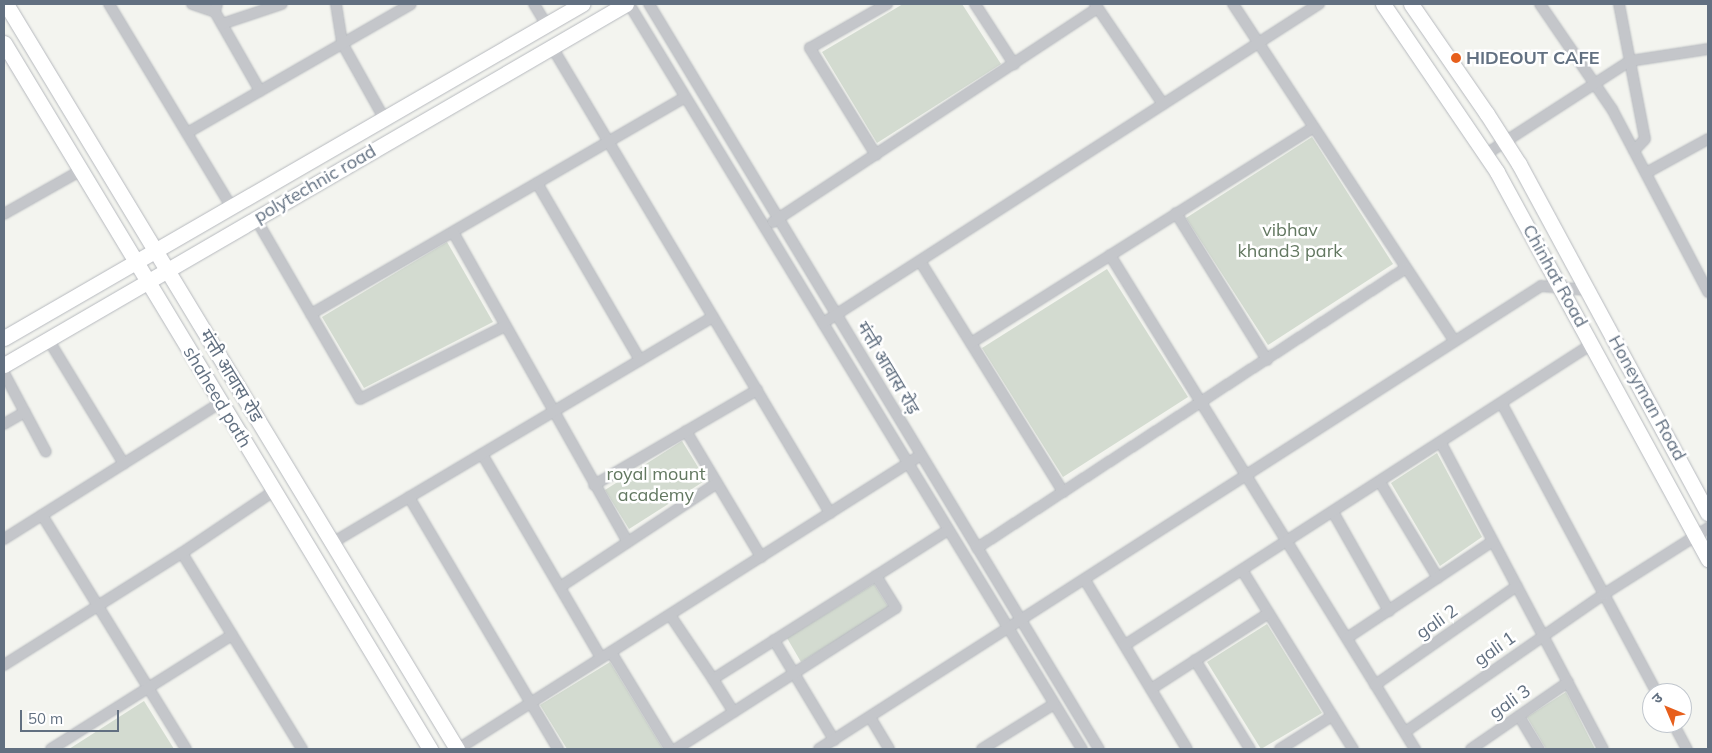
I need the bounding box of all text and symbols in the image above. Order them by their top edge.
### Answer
place label: HIDEOUT CAFE [1466,47,1600,69]
marker: HIDEOUT CAFE [1450,52,1462,64]
street label: polytechnic road [250,140,380,228]
park label: vibhav khand3 park [1238,220,1342,262]
street label: Chinhat Road [1518,221,1592,331]
street label: मंत्ती आवास रोड़ [852,318,924,418]
street label: मंत्ती आवास रोड [195,326,267,426]
street label: Honeyman Road [1604,332,1690,464]
street label: shaheed path [178,342,256,452]
park label: royal mount academy [606,464,706,506]
street label: gali 2 [1412,600,1462,644]
street label: gali 1 [1470,627,1520,671]
street label: gali 3 [1485,680,1535,724]
north arrow [1642,683,1692,733]
text: उ [1648,689,1666,707]
scale bar [22,700,121,732]
text: 50 m [28,709,63,728]

